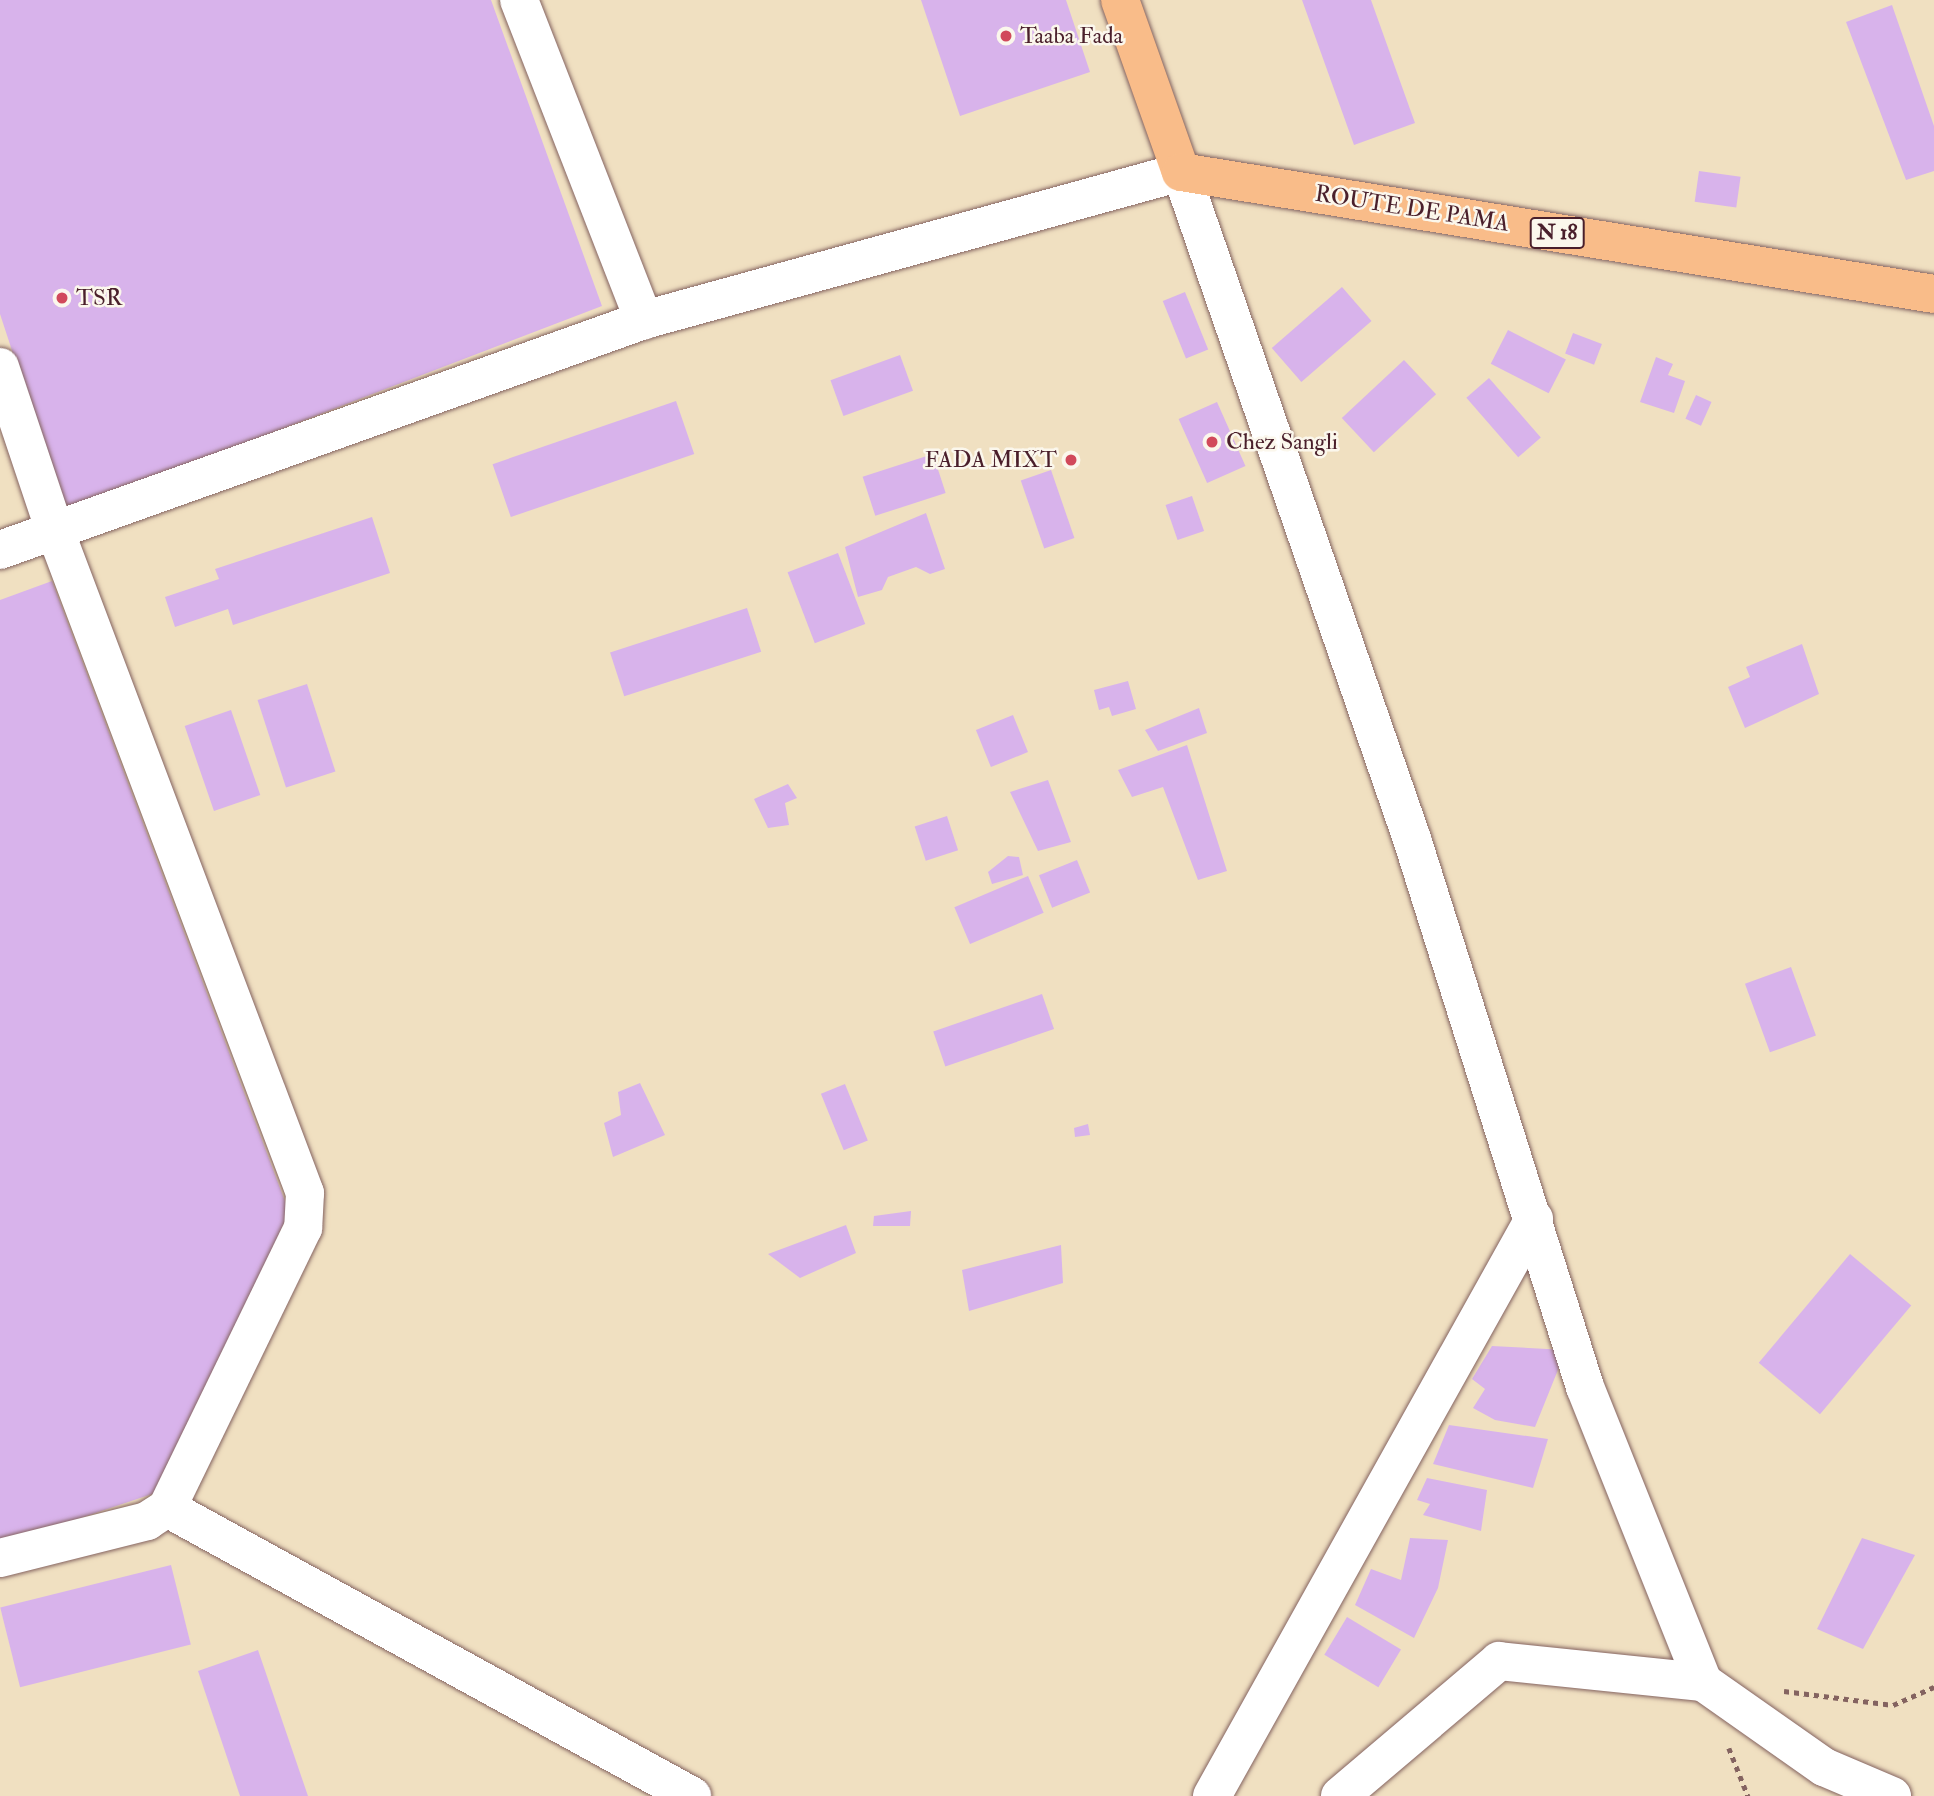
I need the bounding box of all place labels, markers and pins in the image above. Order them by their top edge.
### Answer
place label: Taaba Fada [1020,22,1123,50]
marker: Taaba Fada [998,28,1014,44]
place label: TSR [76,284,122,312]
marker: TSR [54,290,70,306]
place label: Chez Sangli [1226,428,1338,456]
marker: Chez Sangli [1204,434,1220,450]
place label: FADA MIXT [924,446,1057,474]
marker: FADA MIXT [1063,452,1079,468]

